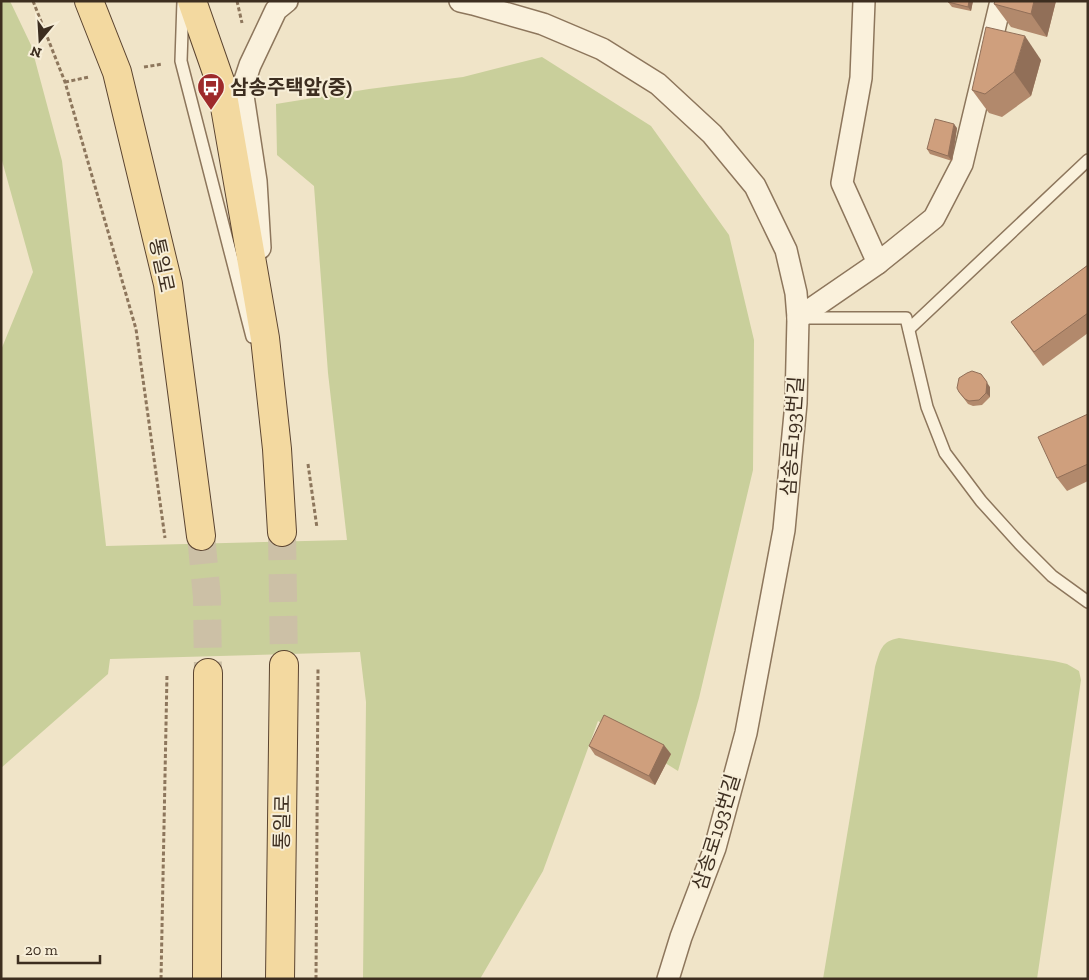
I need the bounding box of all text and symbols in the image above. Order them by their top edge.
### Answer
north arrow [15,15,65,65]
text: N [28,42,44,62]
bus stop icon: 삼송주택앞(중) [196,72,226,111]
place label: 삼송주택앞(중) [230,75,352,99]
street label: 통일로 [145,236,179,294]
street label: 삼송로193번길 [776,375,808,497]
street label: 삼송로193번길 [687,771,745,893]
street label: 통일로 [270,794,294,850]
scale bar [18,932,100,964]
text: 20 m [25,941,58,959]

